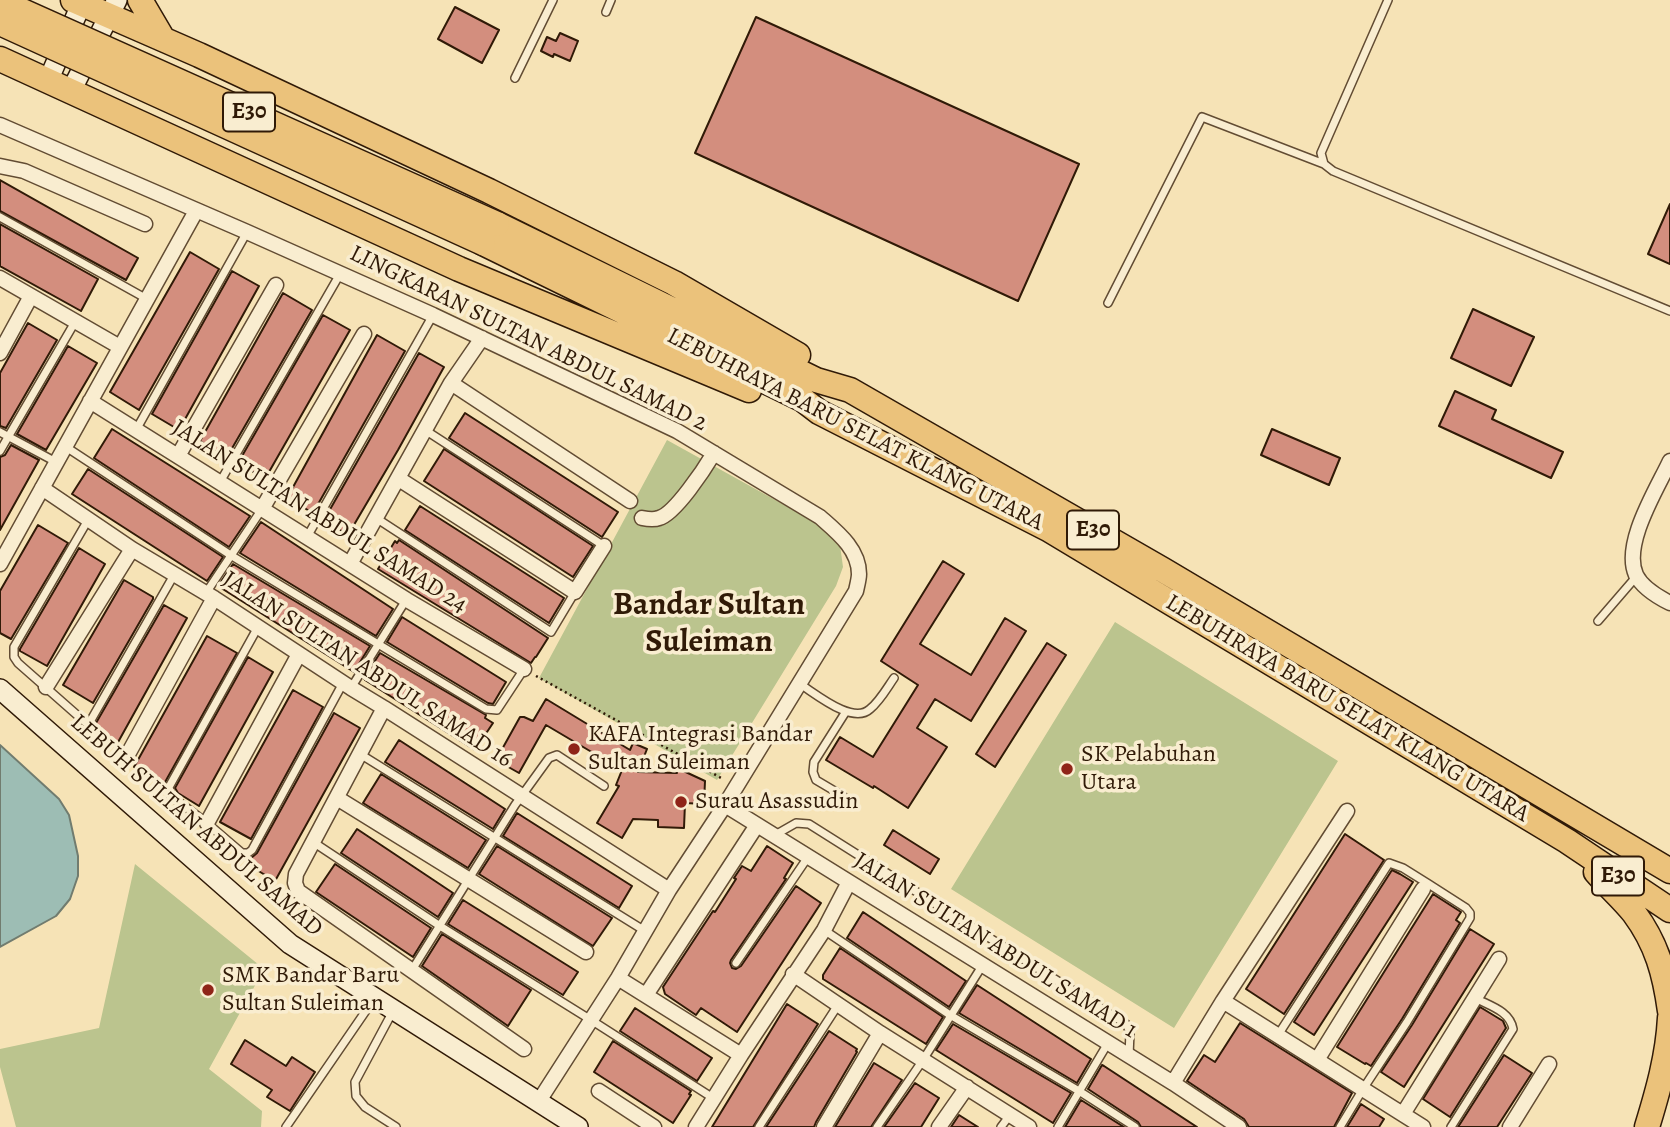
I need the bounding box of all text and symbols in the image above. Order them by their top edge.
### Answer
road number: E30 [223,92,275,132]
street label: LINGKARAN SULTAN ABDUL SAMAD 2 [344,240,712,438]
street label: LEBUHRAYA BARU SELAT KLANG UTARA [662,322,1048,538]
street label: JALAN SULTAN ABDUL SAMAD 24 [166,414,472,620]
road number: E30 [1067,510,1119,550]
street label: JALAN SULTAN ABDUL SAMAD 16 [217,565,517,775]
district label: Bandar Sultan Suleiman [613,587,805,662]
street label: LEBUHRAYA BARU SELAT KLANG UTARA [1160,589,1534,829]
street label: LEBUH SULTAN ABDUL SAMAD [64,709,328,943]
place label: KAFA Integrasi Bandar Sultan Suleiman [588,721,813,777]
marker: KAFA Integrasi Bandar Sultan Suleiman [566,741,582,757]
place label: SK Pelabuhan Utara [1081,741,1216,797]
marker: SK Pelabuhan Utara [1059,761,1075,777]
place label: Surau Asassudin [695,788,859,816]
marker: Surau Asassudin [673,794,689,810]
street label: JALAN SULTAN ABDUL SAMAD 1 [848,847,1142,1045]
road number: E30 [1592,856,1644,896]
place label: SMK Bandar Baru Sultan Suleiman [222,962,399,1018]
marker: SMK Bandar Baru Sultan Suleiman [200,982,216,998]

